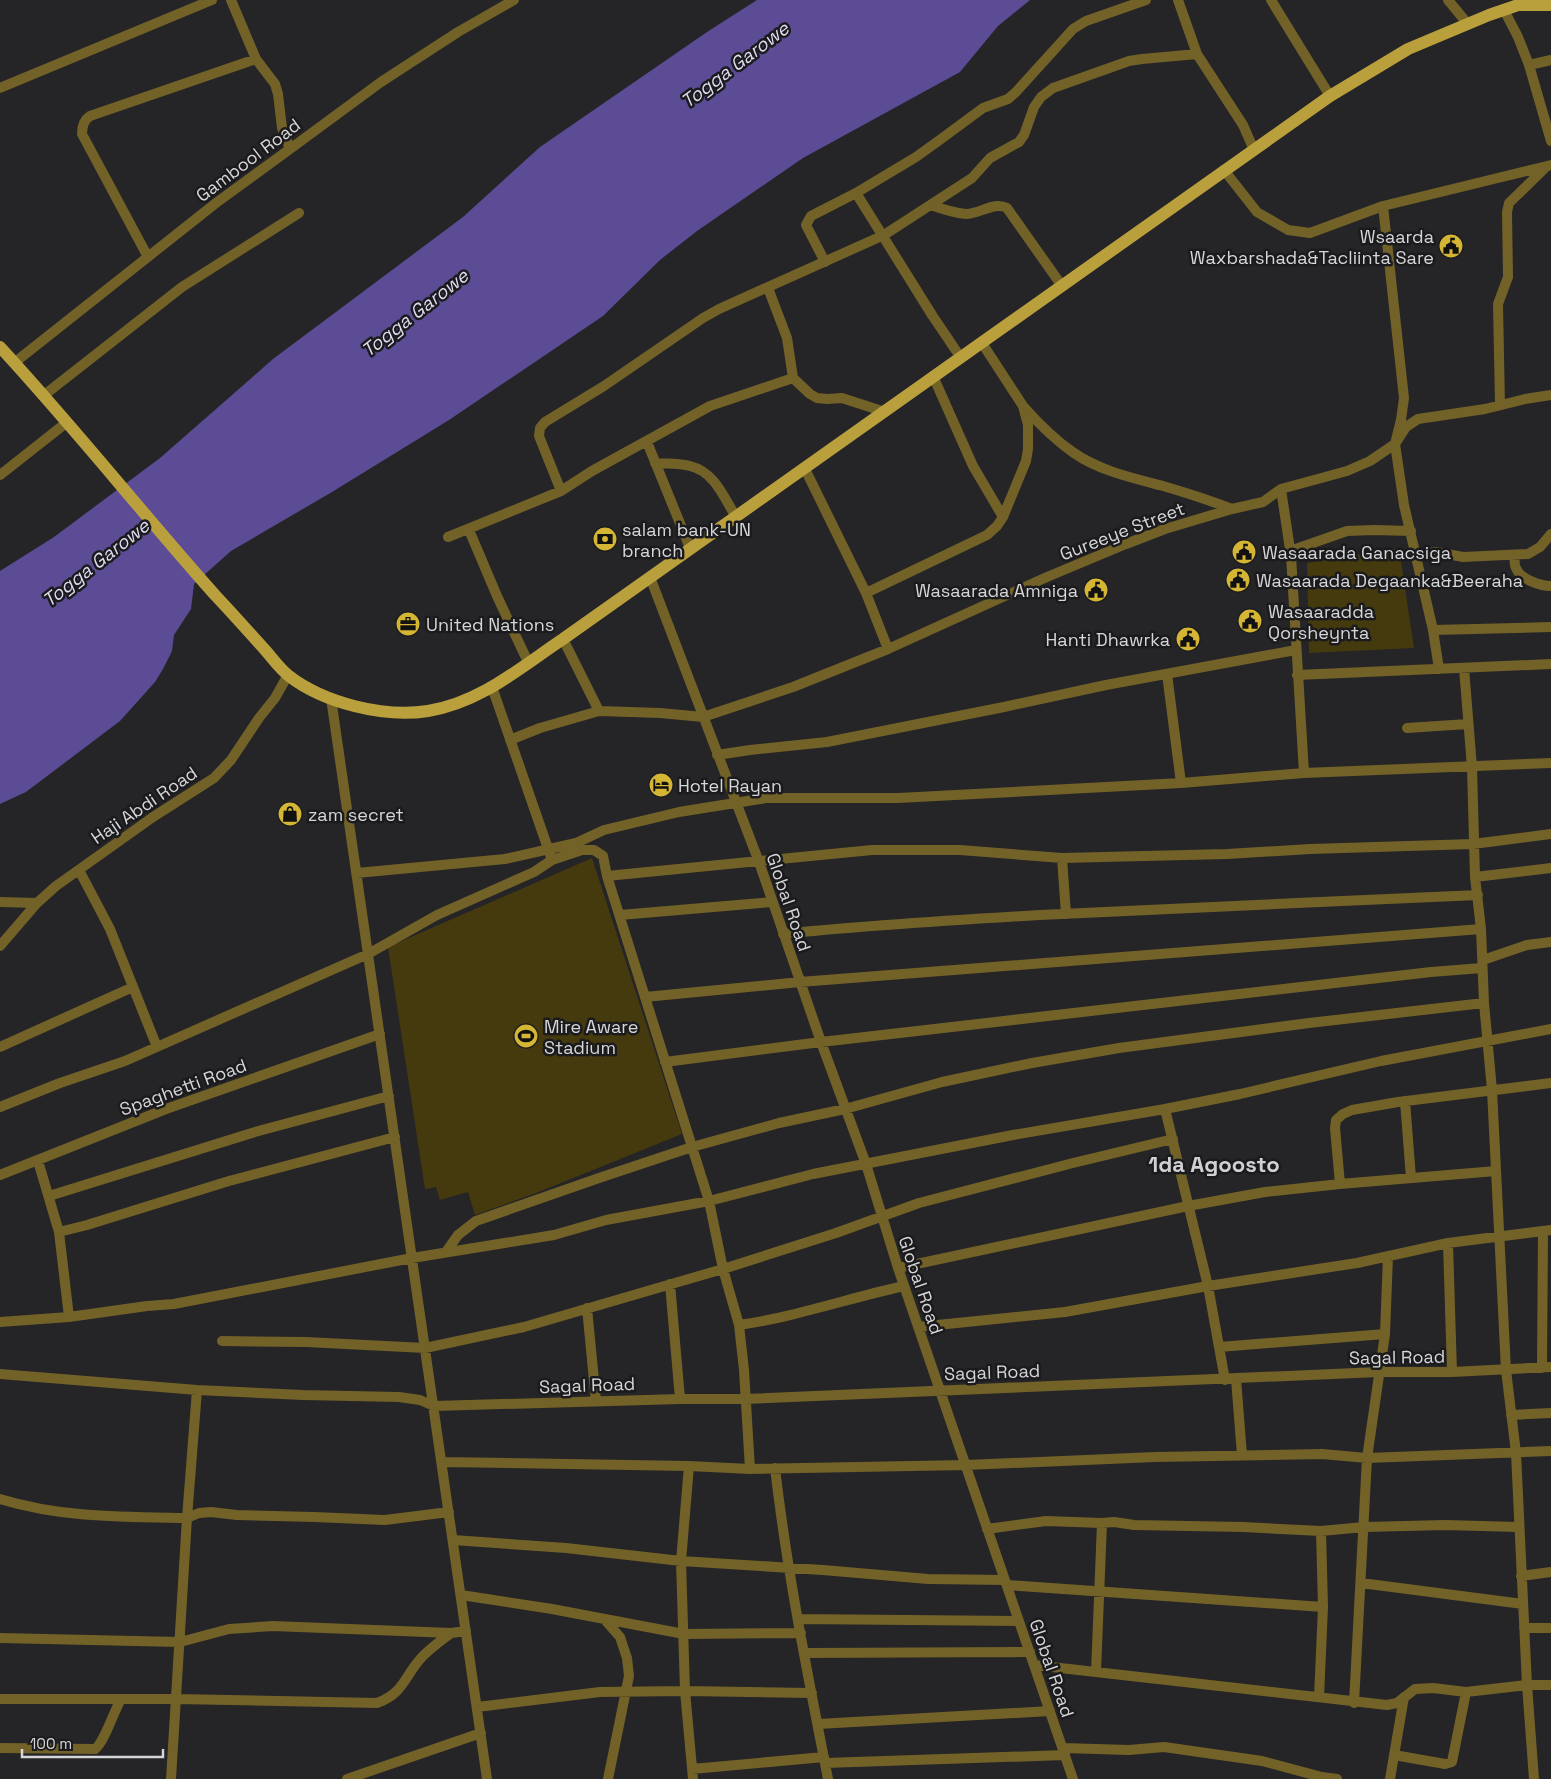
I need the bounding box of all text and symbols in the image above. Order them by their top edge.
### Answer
water label: Togga Garowe [676,16,795,114]
street label: Gambool Road [191,113,305,207]
place label: Wsaarda Waxbarshada&Tacliinta Sare [1190,225,1434,269]
public building icon: Wsaarda Waxbarshada&Tacliinta Sare [1438,233,1464,259]
water label: Togga Garowe [356,263,474,363]
street label: Gureeye Street [1056,497,1188,565]
water label: Togga Garowe [37,513,155,613]
place label: salam bank-UN branch [622,518,751,562]
bank icon: salam bank-UN branch [592,526,618,552]
public building icon: Wasaarada Ganacsiga [1231,539,1257,565]
place label: Wasaarada Ganacsiga [1262,541,1451,564]
public building icon: Wasaarada Degaanka&Beeraha [1225,567,1251,593]
place label: Wasaarada Degaanka&Beeraha [1256,569,1523,592]
public building icon: Wasaarada Amniga [1083,577,1109,603]
place label: Wasaarada Amniga [915,579,1078,602]
place label: Wasaaradda Qorsheynta [1268,600,1374,644]
public building icon: Wasaaradda Qorsheynta [1237,608,1263,634]
office icon: United Nations [395,611,421,637]
place label: United Nations [426,613,554,636]
public building icon: Hanti Dhawrka [1175,626,1201,652]
place label: Hanti Dhawrka [1046,628,1170,651]
street label: Haji Abdi Road [87,761,201,849]
hotel icon: Hotel Rayan [648,772,674,798]
place label: Hotel Rayan [678,774,782,797]
shop icon: zam secret [277,801,303,827]
place label: zam secret [308,803,404,826]
street label: Global Road [761,850,817,954]
place label: Mire Aware Stadium [544,1015,638,1059]
sports icon: Mire Aware Stadium [513,1023,539,1049]
street label: Spaghetti Road [116,1053,250,1121]
district label: 1da Agoosto [1148,1150,1280,1178]
street label: Global Road [893,1233,949,1337]
street label: Sagal Road [1349,1345,1445,1369]
street label: Sagal Road [943,1359,1041,1385]
street label: Sagal Road [538,1372,636,1398]
street label: Global Road [1024,1616,1080,1720]
scale bar [22,1726,164,1758]
text: 100 m [30,1734,72,1753]

